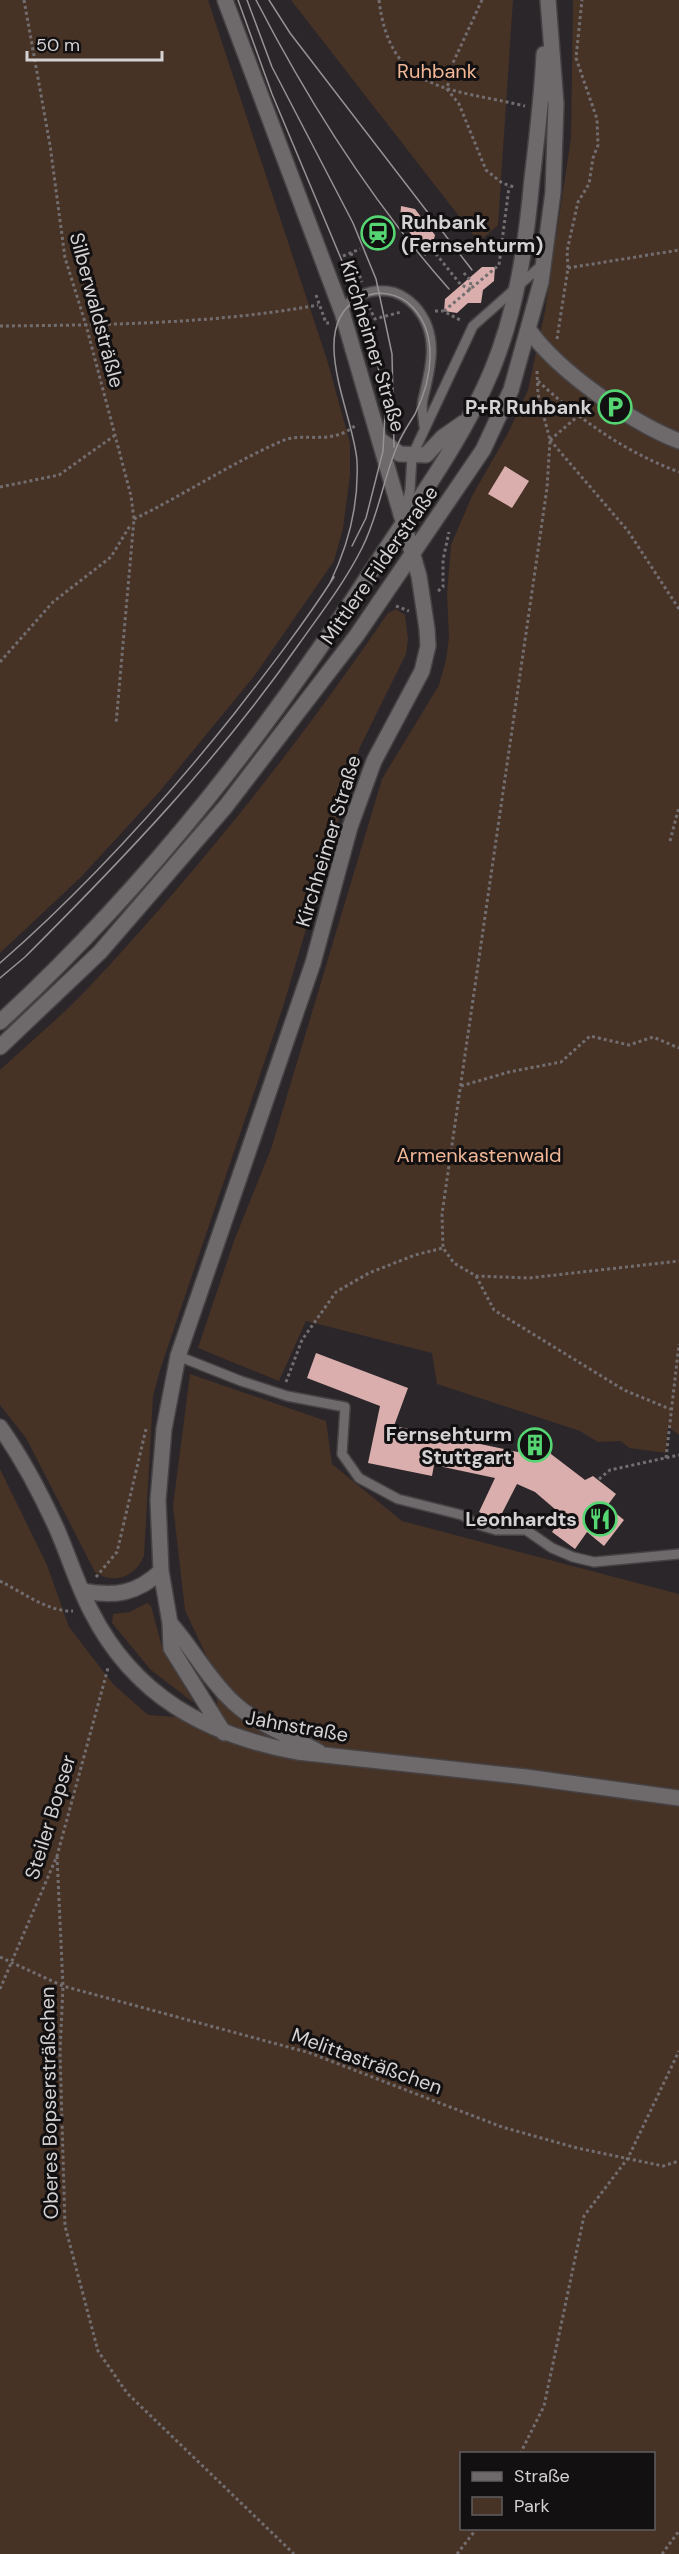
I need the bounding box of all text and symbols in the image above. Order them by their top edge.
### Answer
scale bar [27,24,162,62]
text: 50 m [36,33,80,57]
park label: Ruhbank [397,58,477,84]
place label: Ruhbank (Fernsehturm) [401,209,543,258]
station icon: Ruhbank (Fernsehturm) [360,215,396,251]
street label: Silberwaldsträßle [64,230,130,390]
street label: Kirchheimer Straße [335,257,411,435]
parking icon: P+R Ruhbank [597,389,633,425]
place label: P+R Ruhbank [465,394,592,420]
street label: Mittlere Filderstraße [314,480,444,650]
street label: Kirchheimer Straße [290,752,366,930]
park label: Armenkastenwald [397,1142,562,1168]
place label: Fernsehturm Stuttgart [386,1421,512,1470]
building icon: Fernsehturm Stuttgart [517,1427,553,1463]
restaurant icon: Leonhardts [582,1501,618,1537]
place label: Leonhardts [465,1506,577,1532]
street label: Jahnstraße [244,1704,350,1748]
street label: Steiler Bopser [19,1751,81,1883]
street label: Oberes Bopsersträßchen [34,1986,64,2220]
street label: Melittasträßchen [288,2022,446,2100]
legend [460,2452,655,2530]
text: Straße [514,2464,570,2488]
text: Park [514,2494,550,2518]

